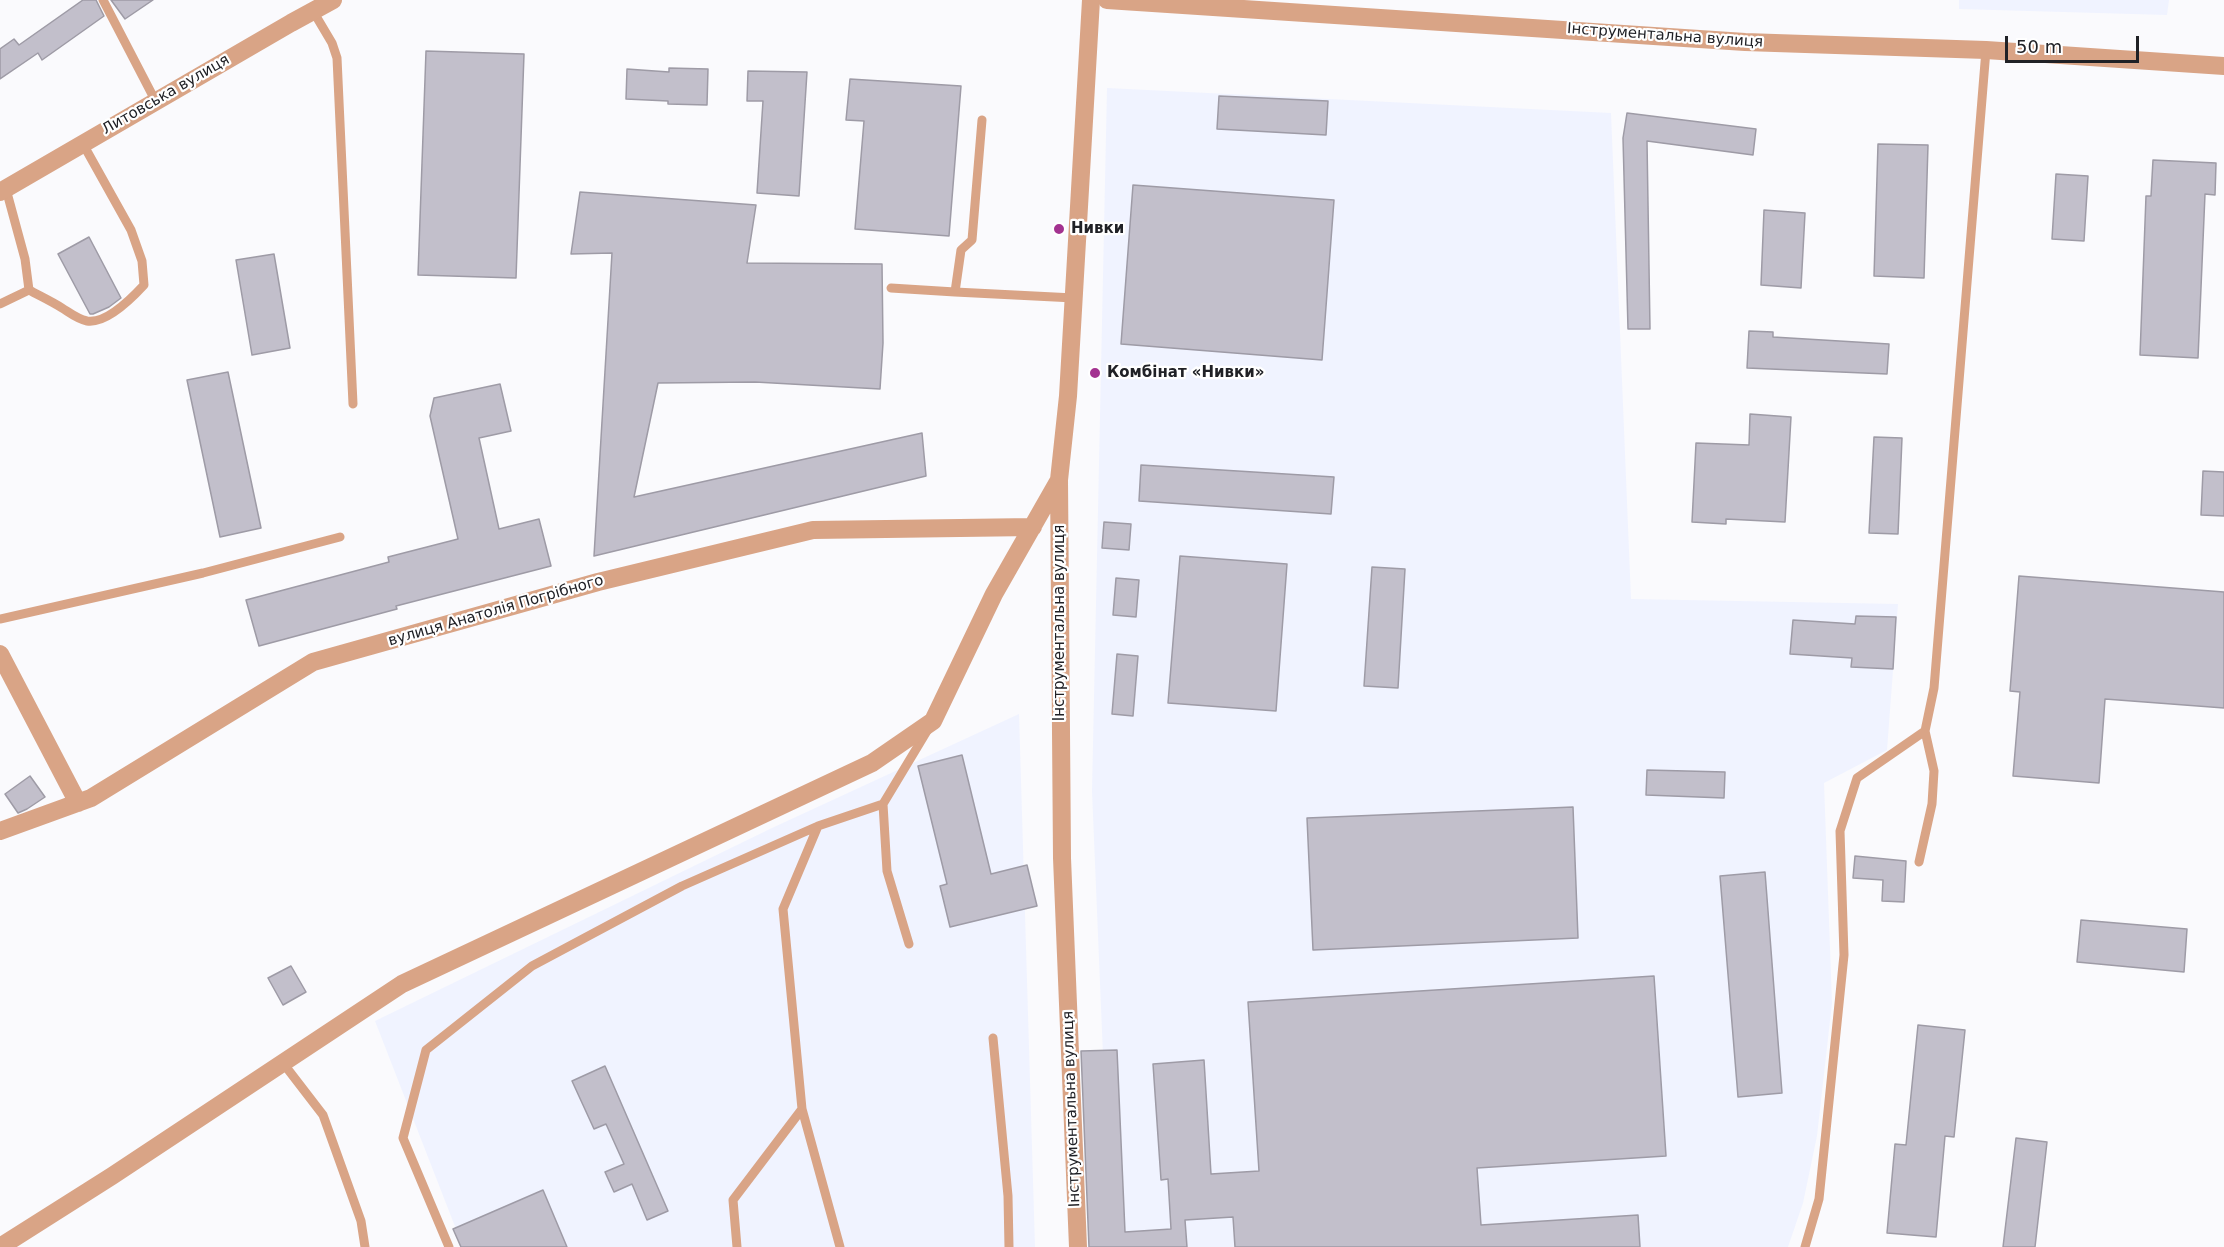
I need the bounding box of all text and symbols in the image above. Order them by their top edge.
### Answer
street label: Інструментальна вулиця [1566,20,1764,52]
scale bar [2008,24,2142,62]
text: 50 m [2016,36,2062,57]
street label: Литовська вулиця [99,51,233,139]
place label: Нивки [1071,220,1124,238]
marker: Нивки [1052,222,1066,236]
place label: Комбінат «Нивки» [1107,364,1264,382]
marker: Комбінат «Нивки» [1088,366,1102,380]
street label: Інструментальна вулиця [1051,525,1069,721]
street label: вулиця Анатолія Погрібного [386,572,606,650]
street label: Інструментальна вулиця [1060,1011,1084,1207]

